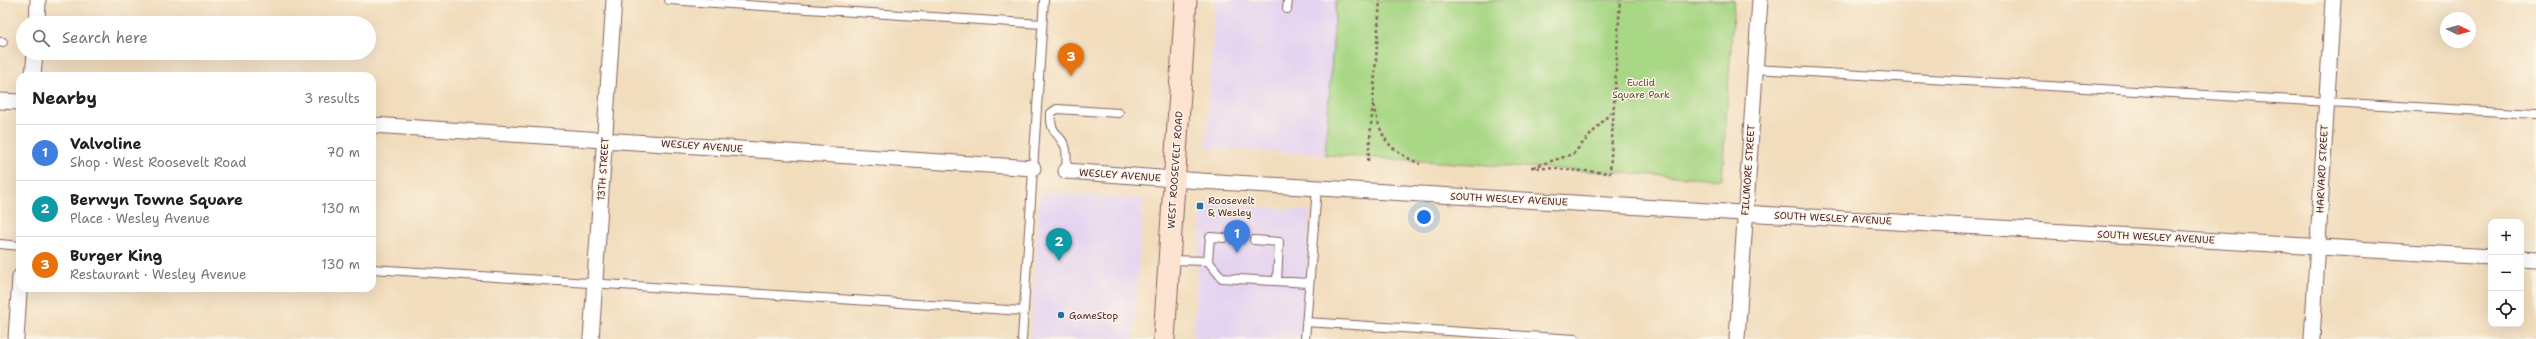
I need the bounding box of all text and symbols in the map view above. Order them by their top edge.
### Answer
north arrow [2440,12,2476,48]
search box [16,16,376,60]
icon: search [30,27,52,49]
text: Search here [62,28,148,48]
pin: 3 [1058,43,1084,76]
park label: Euclid Square Park [1612,76,1670,101]
text: Nearby [32,87,97,109]
text: 3 results [304,90,360,107]
street label: WEST ROOSEVELT ROAD [1164,110,1186,229]
street label: FILLMORE STREET [1738,124,1758,216]
street label: HARVARD STREET [2313,124,2331,214]
text: Valvoline [70,134,141,154]
street label: 13TH STREET [594,137,612,201]
street label: WESLEY AVENUE [661,137,743,155]
text: 1 [42,144,48,161]
text: 70 m [326,144,360,161]
text: Shop · West Roosevelt Road [70,154,246,171]
street label: WESLEY AVENUE [1079,166,1161,184]
street label: SOUTH WESLEY AVENUE [1450,189,1568,209]
text: Berwyn Towne Square [70,190,243,210]
place label: Roosevelt & Wesley [1208,194,1255,219]
text: 2 [40,200,50,217]
text: 130 m [322,200,360,217]
marker: Roosevelt & Wesley [1195,201,1205,211]
your location [1414,207,1434,227]
street label: SOUTH WESLEY AVENUE [1774,208,1892,228]
text: Place · Wesley Avenue [70,210,210,227]
map controls [2488,219,2524,327]
button: + [2488,219,2524,255]
pin: 1 [1224,220,1250,253]
street label: SOUTH WESLEY AVENUE [2097,227,2215,247]
pin: 2 [1046,228,1072,261]
text: Burger King [70,246,162,266]
button: − [2488,255,2524,291]
text: 3 [40,256,50,273]
text: 130 m [322,256,360,273]
text: Restaurant · Wesley Avenue [70,266,246,283]
button: locate [2488,291,2524,327]
place label: GameStop [1069,309,1118,322]
marker: GameStop [1056,310,1066,320]

